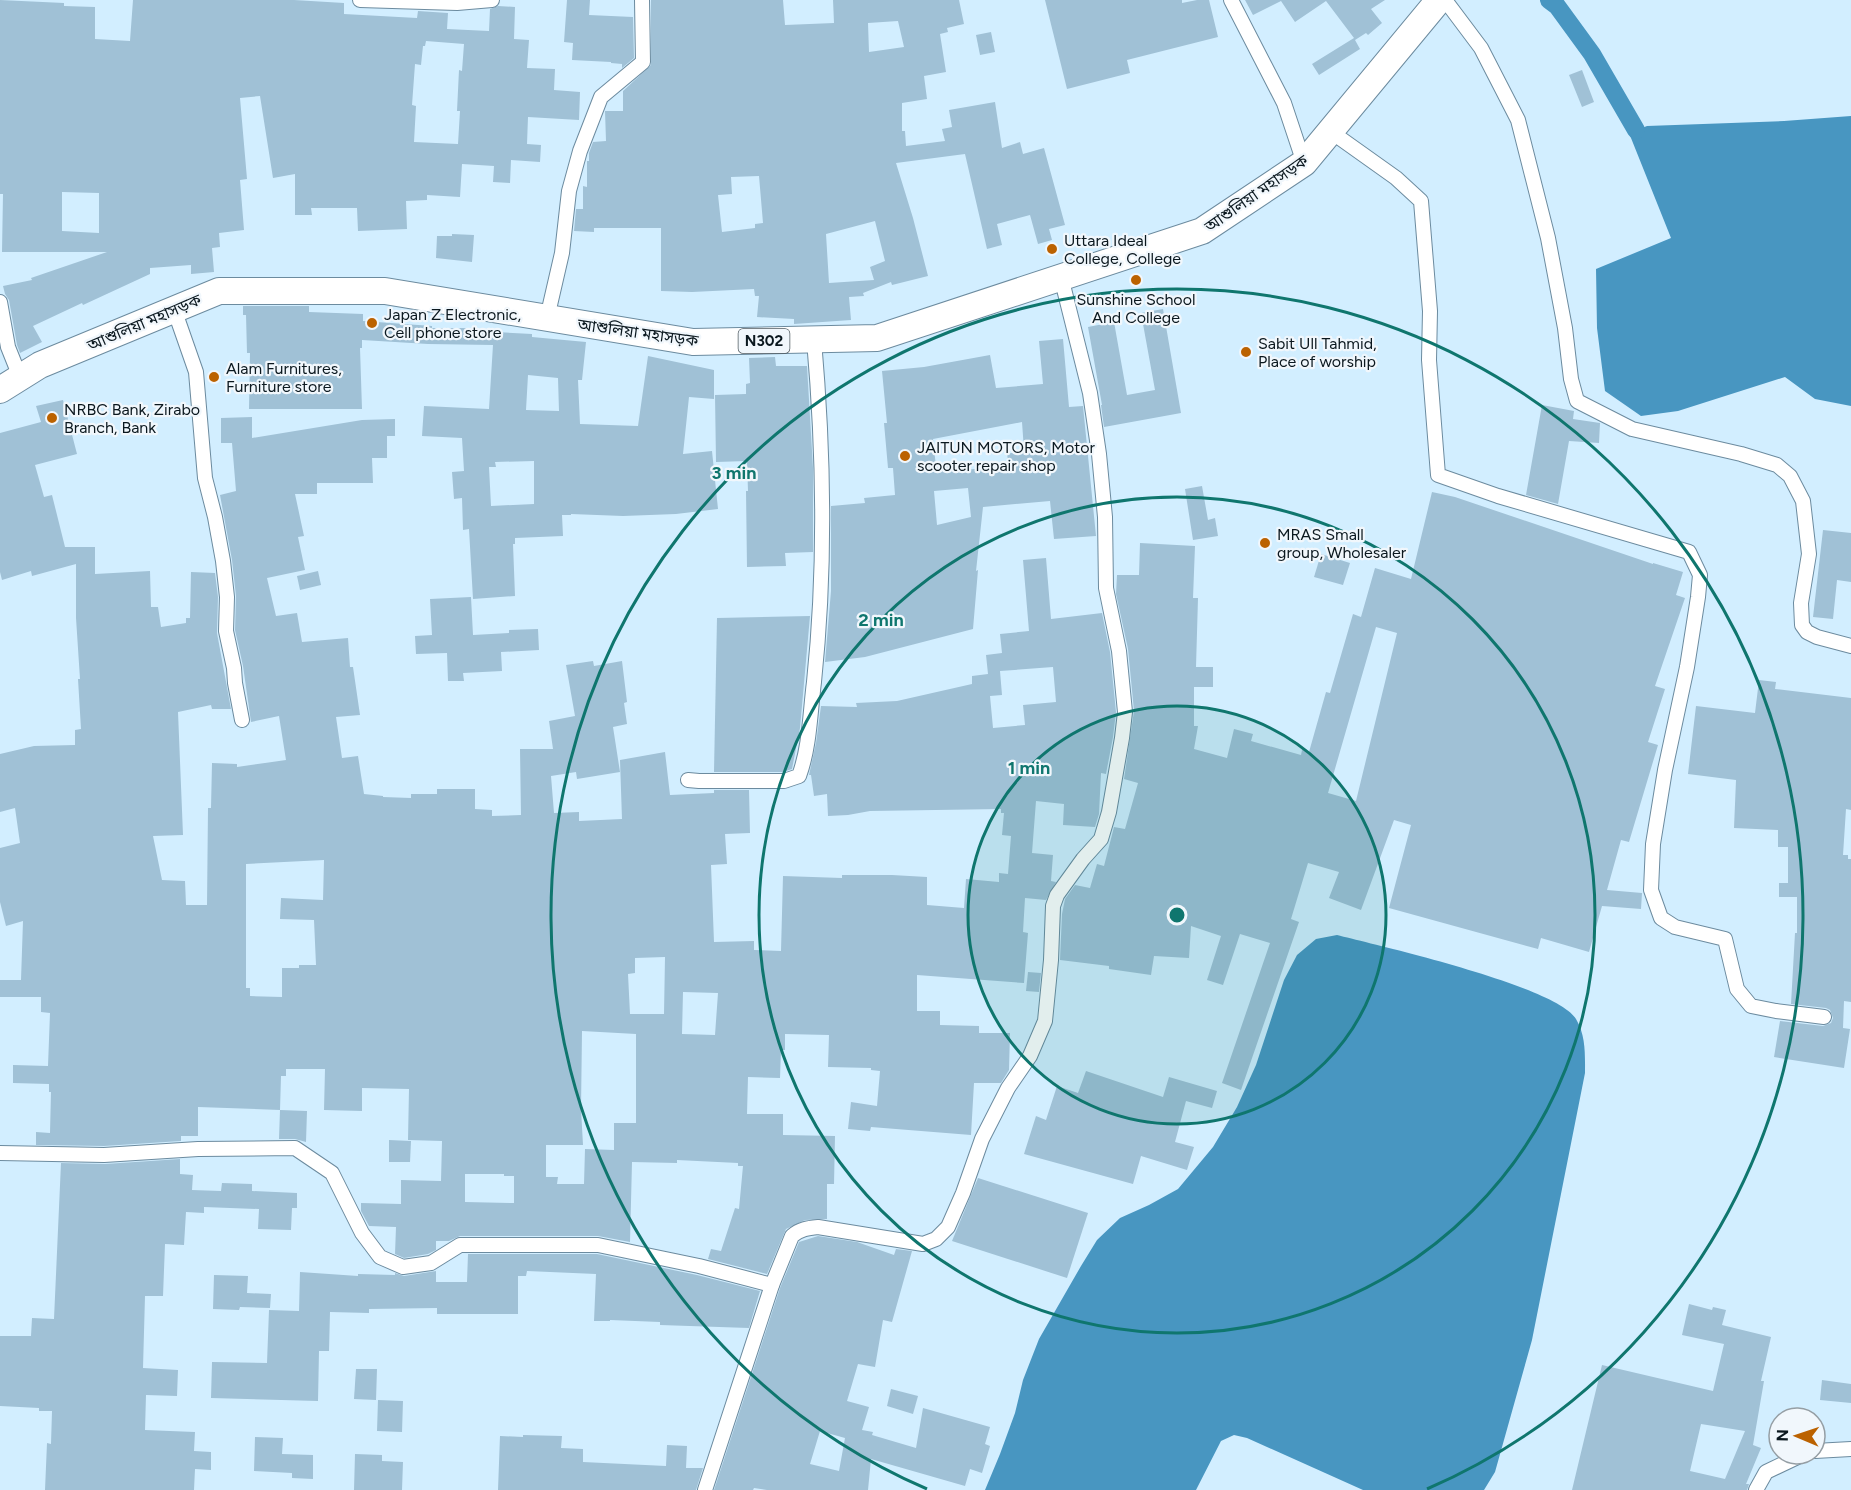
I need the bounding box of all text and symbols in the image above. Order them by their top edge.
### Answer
street label: আশুলিয়া মহাসড়ক [1200,150,1312,237]
place label: Uttara Ideal College, College [1064,231,1181,268]
marker: Uttara Ideal College, College [1045,242,1059,256]
marker: Sunshine School And College [1129,273,1143,287]
street label: আশুলিয়া মহাসড়ক [84,290,205,355]
place label: Sunshine School And College [1077,290,1195,327]
place label: Japan Z Electronic, Cell phone store [384,305,521,342]
street label: আশুলিয়া মহাসড়ক [575,314,701,351]
marker: Japan Z Electronic, Cell phone store [365,316,379,330]
road number: N302 [738,329,789,353]
place label: Sabit Ull Tahmid, Place of worship [1258,334,1377,371]
marker: Sabit Ull Tahmid, Place of worship [1239,345,1253,359]
place label: Alam Furnitures, Furniture store [226,359,342,396]
marker: Alam Furnitures, Furniture store [207,370,221,384]
place label: NRBC Bank, Zirabo Branch, Bank [64,400,200,437]
marker: NRBC Bank, Zirabo Branch, Bank [45,411,59,425]
place label: JAITUN MOTORS, Motor scooter repair shop [917,438,1095,475]
marker: JAITUN MOTORS, Motor scooter repair shop [898,449,912,463]
text: 3 min [712,462,756,484]
place label: MRAS Small group, Wholesaler [1277,525,1407,562]
marker: MRAS Small group, Wholesaler [1258,536,1272,550]
text: 2 min [858,609,904,631]
text: 1 min [1008,757,1050,779]
centre of rings [1167,905,1187,925]
north arrow [1767,1406,1827,1466]
text: N [1773,1429,1792,1442]

